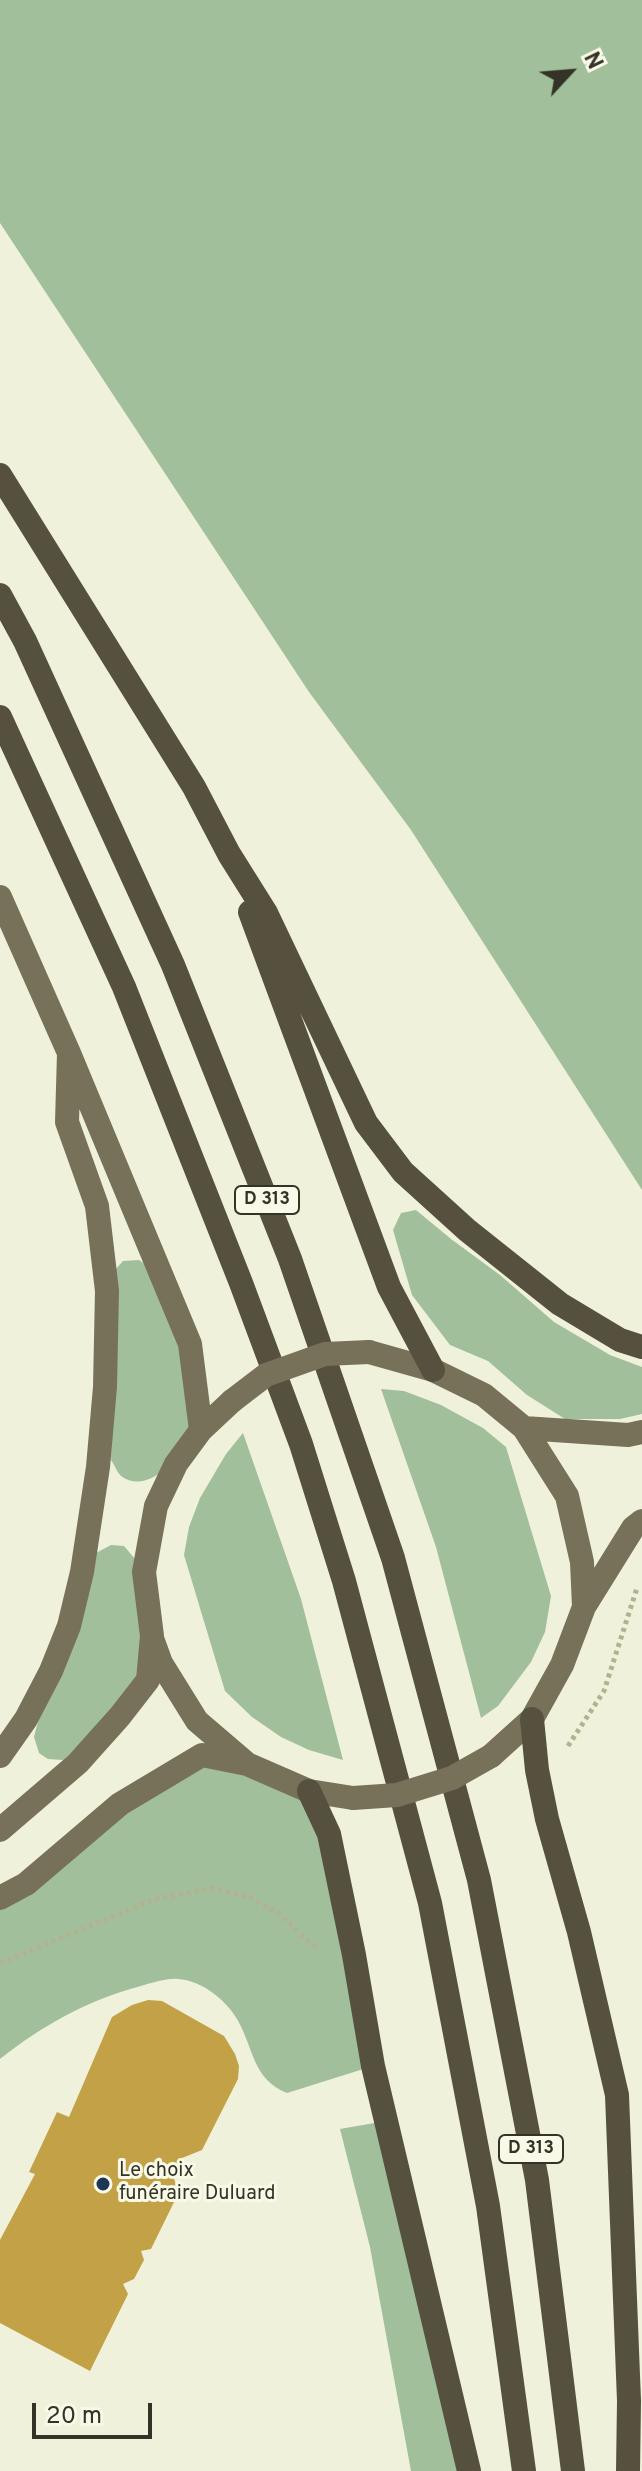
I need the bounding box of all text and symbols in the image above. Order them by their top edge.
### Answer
north arrow [530,32,610,112]
text: N [576,48,608,74]
road number: D 313 [235,1186,299,1214]
road number: D 313 [499,2135,563,2163]
place label: Le choix funéraire Duluard [119,2160,275,2207]
marker: Le choix funéraire Duluard [94,2175,112,2193]
scale bar [36,2387,156,2437]
text: 20 m [46,2402,102,2432]

